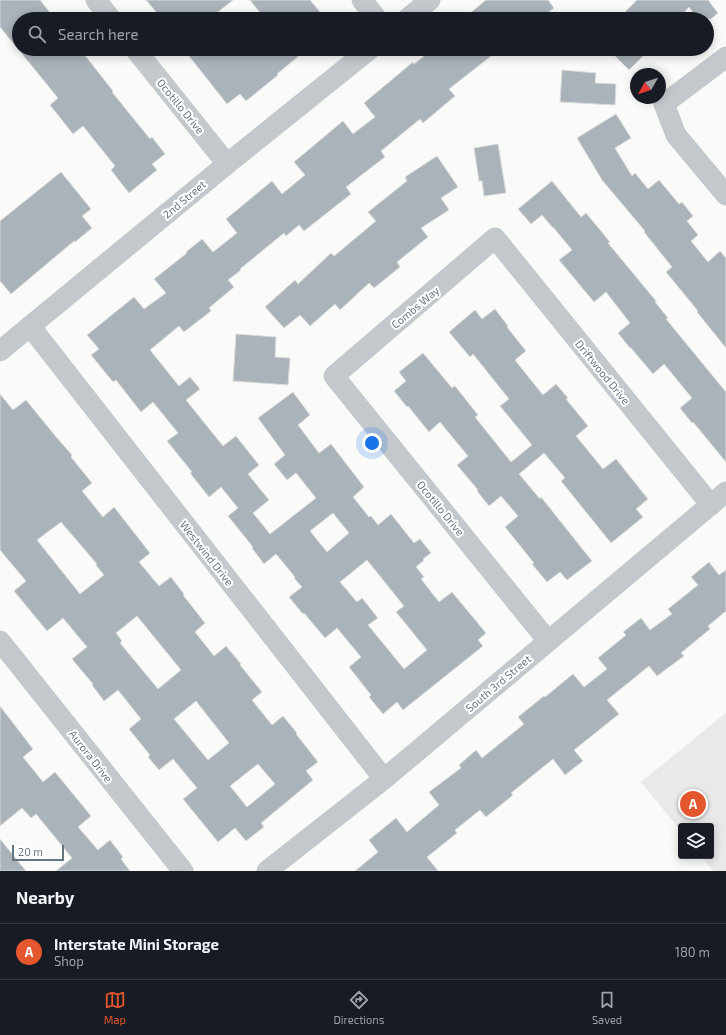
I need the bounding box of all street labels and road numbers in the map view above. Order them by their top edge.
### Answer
street label: Ocotillo Drive [155,76,207,136]
street label: 2nd Street [160,177,208,221]
street label: Combs Way [388,283,442,331]
street label: Driftwood Drive [573,337,633,407]
street label: Ocotillo Drive [415,478,467,538]
street label: Westwind Drive [178,518,236,588]
street label: South 3rd Street [463,652,533,714]
street label: Aurora Drive [67,727,115,785]

